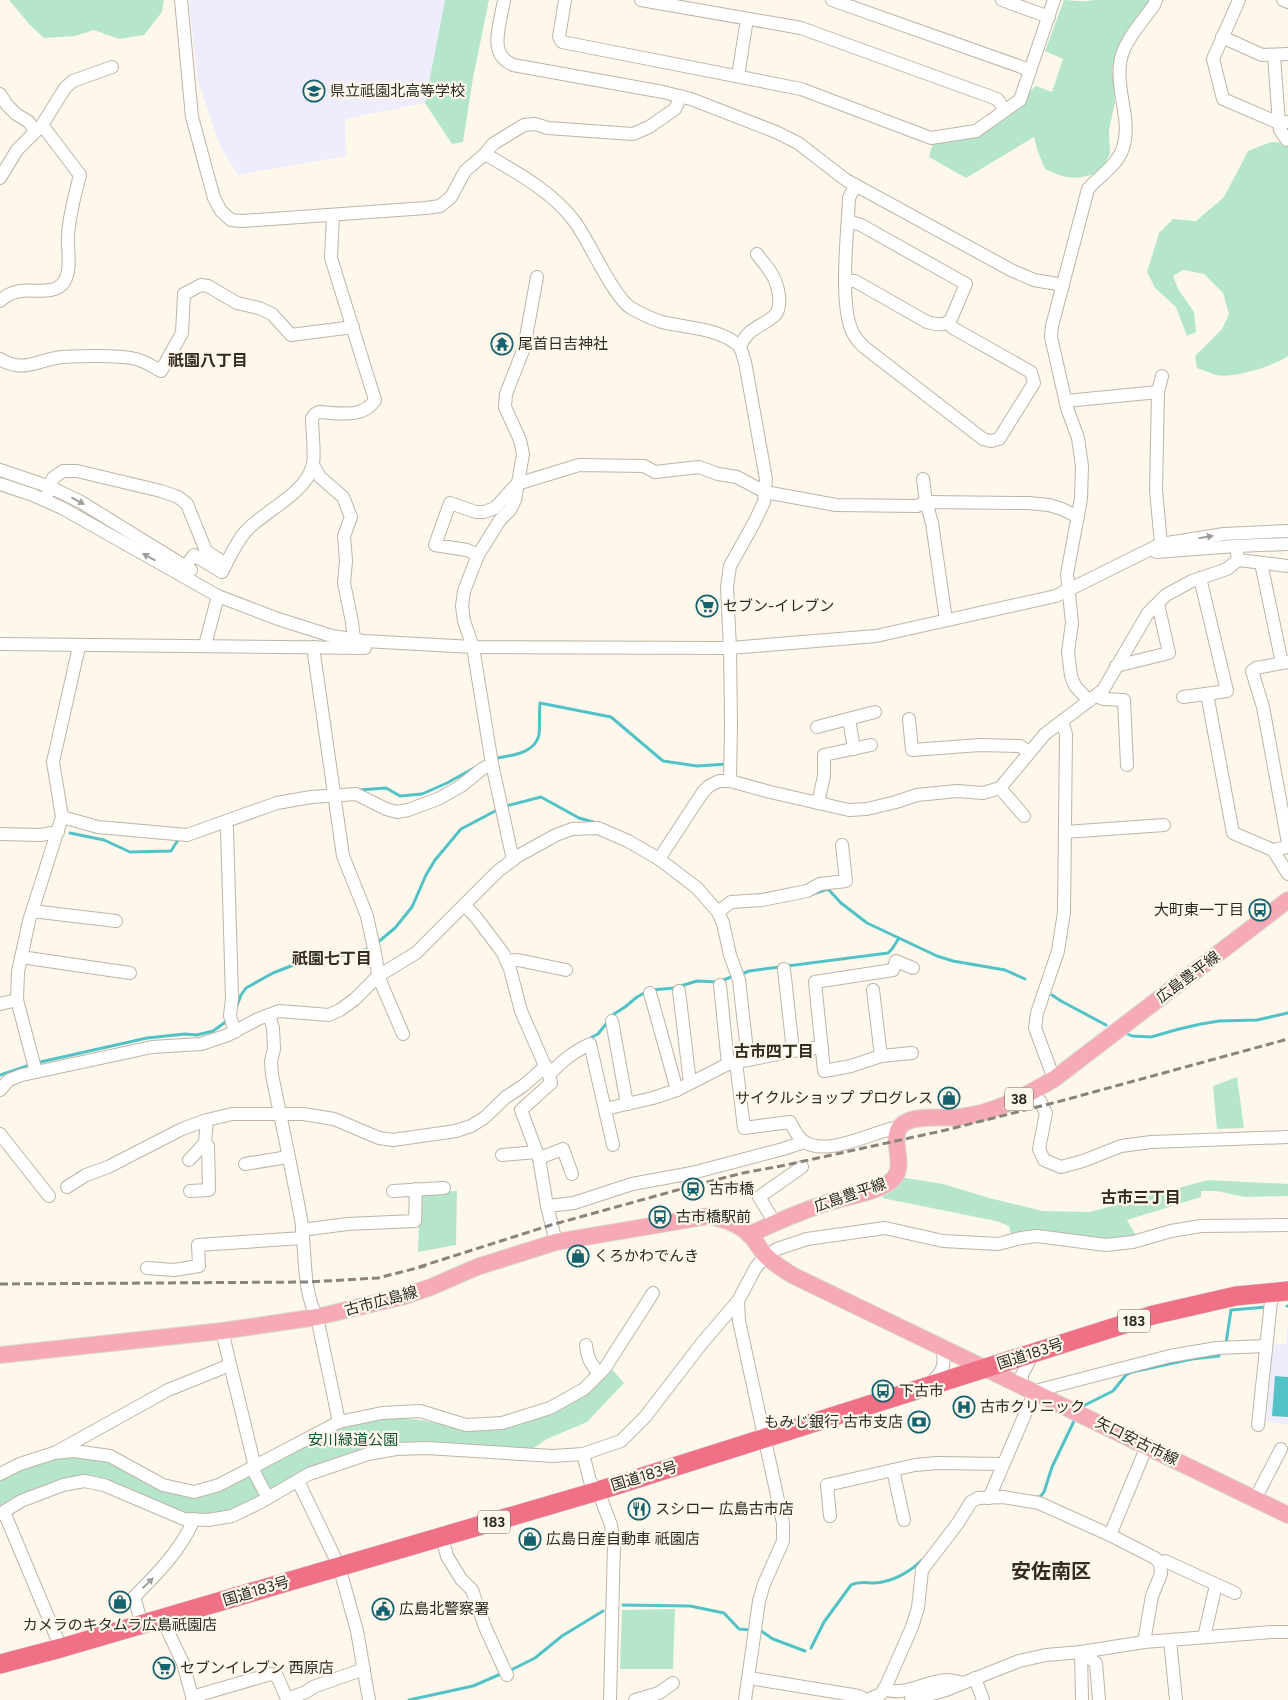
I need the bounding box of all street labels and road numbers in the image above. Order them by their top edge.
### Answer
street label: 広島豊平線 [1153,947,1223,1007]
road number: 38 [1005,1088,1033,1110]
street label: 広島豊平線 [812,1174,888,1216]
street label: 古市広島線 [342,1283,420,1319]
road number: 183 [1118,1310,1150,1332]
street label: 国道183号 [995,1335,1065,1373]
street label: 矢口安古市線 [1093,1413,1181,1469]
street label: 国道183号 [609,1457,679,1495]
road number: 183 [478,1510,510,1534]
street label: 国道183号 [221,1572,291,1610]

